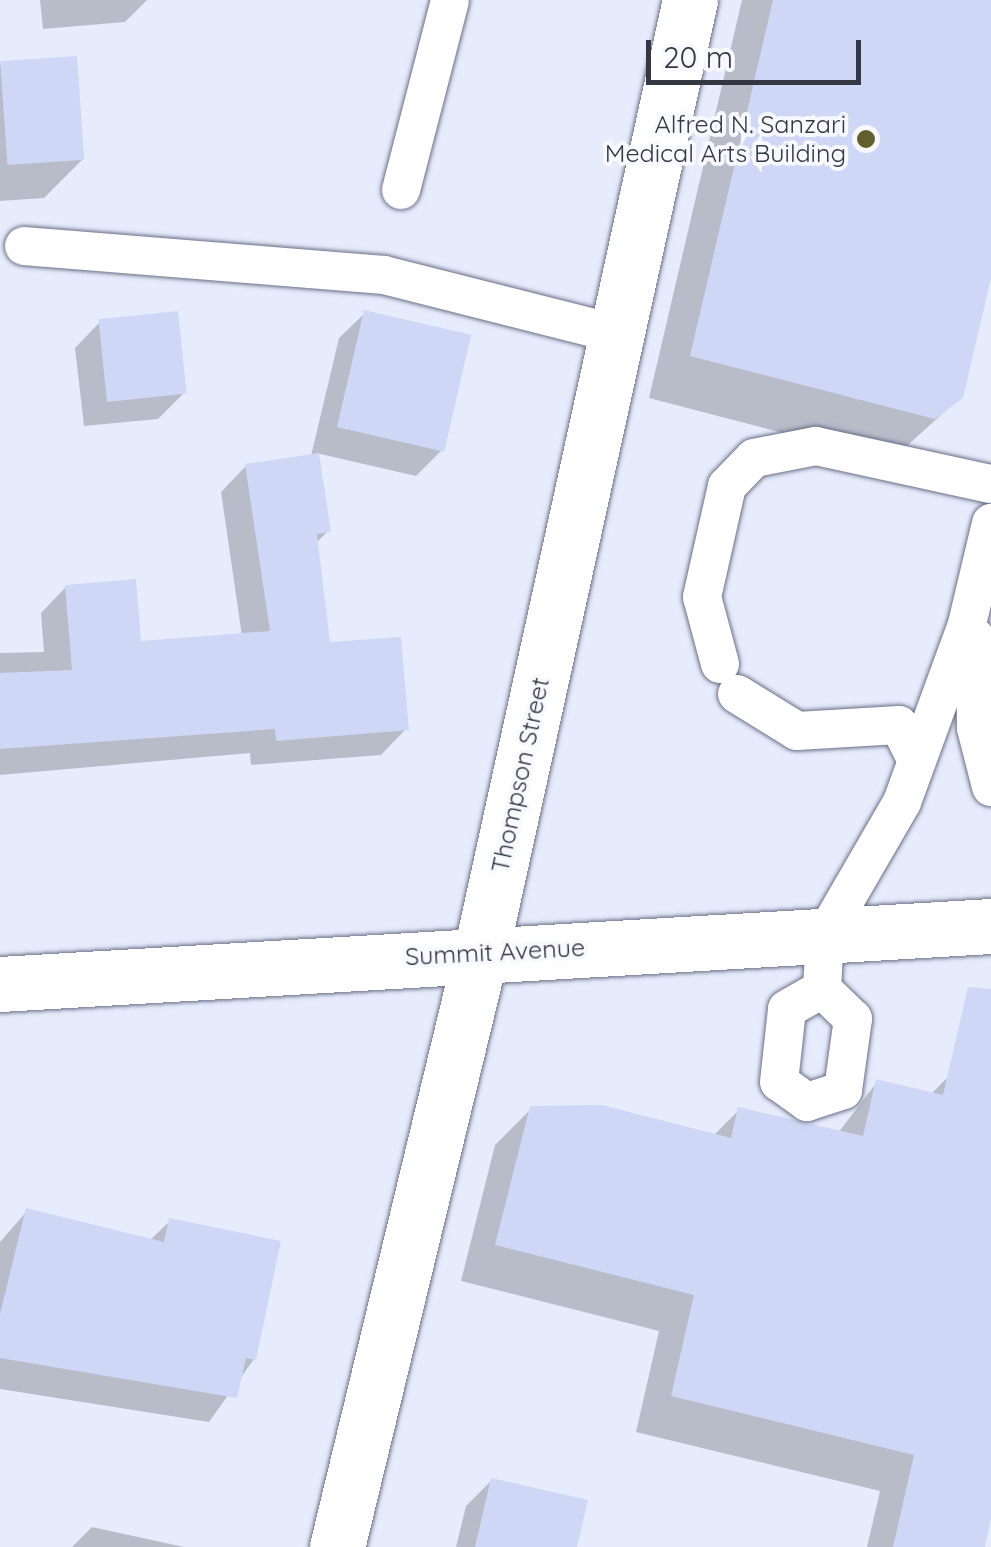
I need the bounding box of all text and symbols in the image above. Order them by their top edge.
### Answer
scale bar [651,20,866,82]
text: 20 m [663,38,733,76]
place label: Alfred N. Sanzari Medical Arts Building [605,110,846,169]
marker: Alfred N. Sanzari Medical Arts Building [855,128,877,150]
street label: Thompson Street [485,675,555,875]
street label: Summit Avenue [404,932,586,972]

